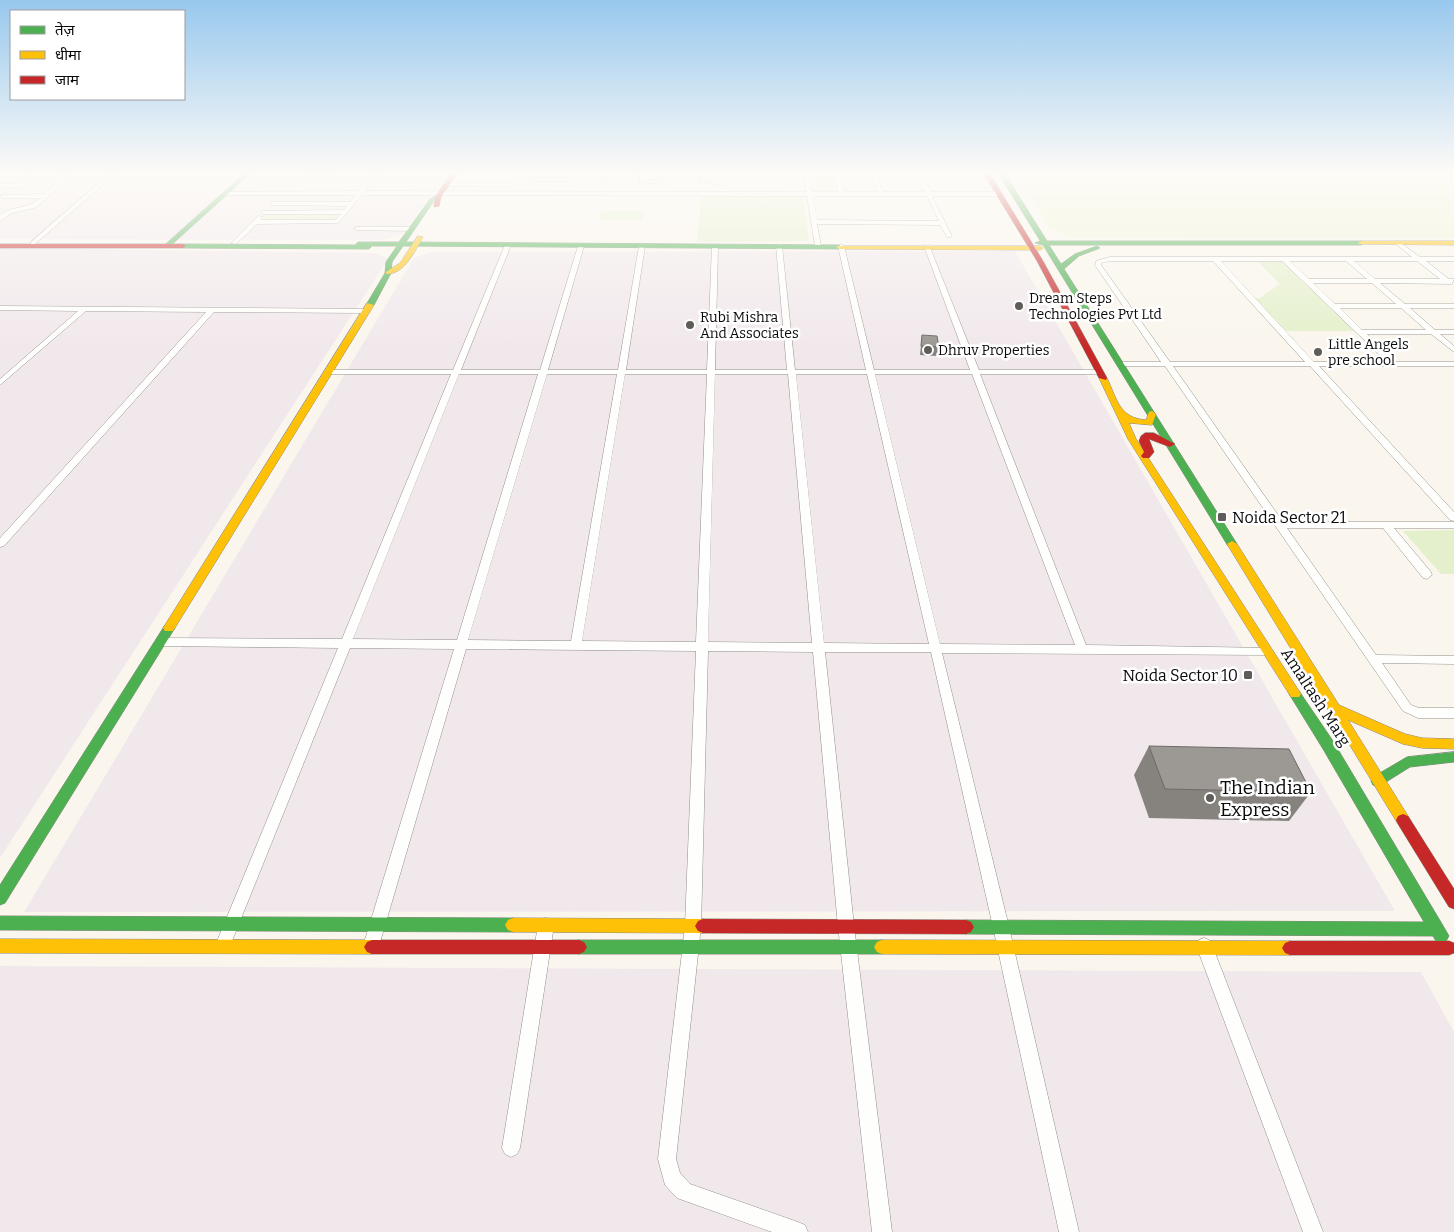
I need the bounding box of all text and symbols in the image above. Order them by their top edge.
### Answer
legend [10,10,185,100]
text: तेज़ [55,21,76,39]
text: धीमा [55,46,82,64]
text: जाम [55,71,80,89]
place label: Dream Steps Technologies Pvt Ltd [1029,290,1162,323]
marker: Dream Steps Technologies Pvt Ltd [1013,300,1025,312]
place label: Rubi Mishra And Associates [700,309,799,342]
marker: Rubi Mishra And Associates [684,319,696,331]
place label: Little Angels pre school [1328,336,1409,369]
place label: Dhruv Properties [938,342,1049,359]
marker: Dhruv Properties [922,344,934,356]
marker: Little Angels pre school [1312,346,1324,358]
place label: Noida Sector 21 [1232,508,1346,527]
marker: Noida Sector 21 [1216,511,1228,523]
street label: Amaltash Marg [1277,644,1355,750]
place label: Noida Sector 10 [1122,666,1238,685]
marker: Noida Sector 10 [1242,669,1254,681]
place label: The Indian Express [1220,776,1315,821]
marker: The Indian Express [1204,792,1216,804]

